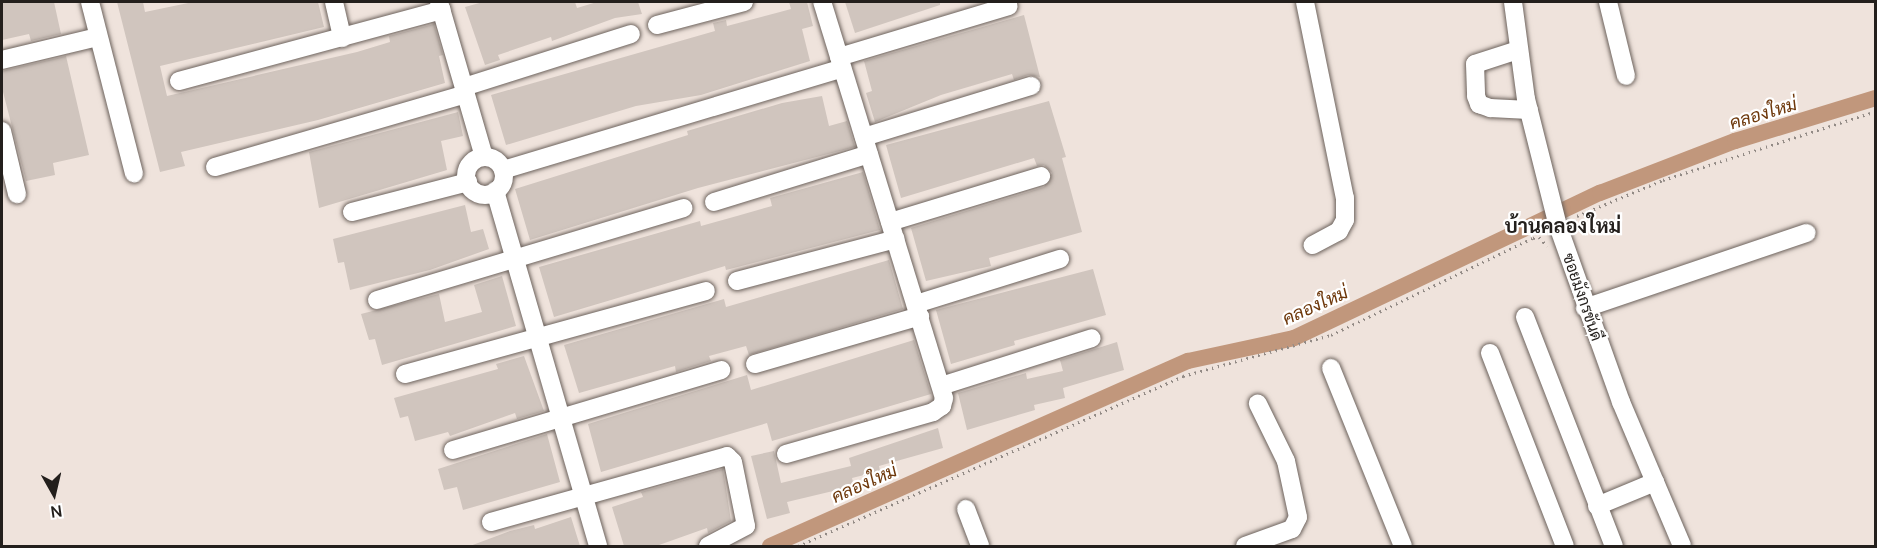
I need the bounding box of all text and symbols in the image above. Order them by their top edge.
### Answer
water label: คลองใหม่ [1727,93,1799,133]
district label: บ้านคลองใหม่ [1505,213,1621,237]
street label: ซอยมังกรขันดี [1559,251,1607,343]
water label: คลองใหม่ [1279,281,1351,329]
water label: คลองใหม่ [828,459,900,507]
north arrow [24,464,84,524]
text: N [49,500,64,524]

